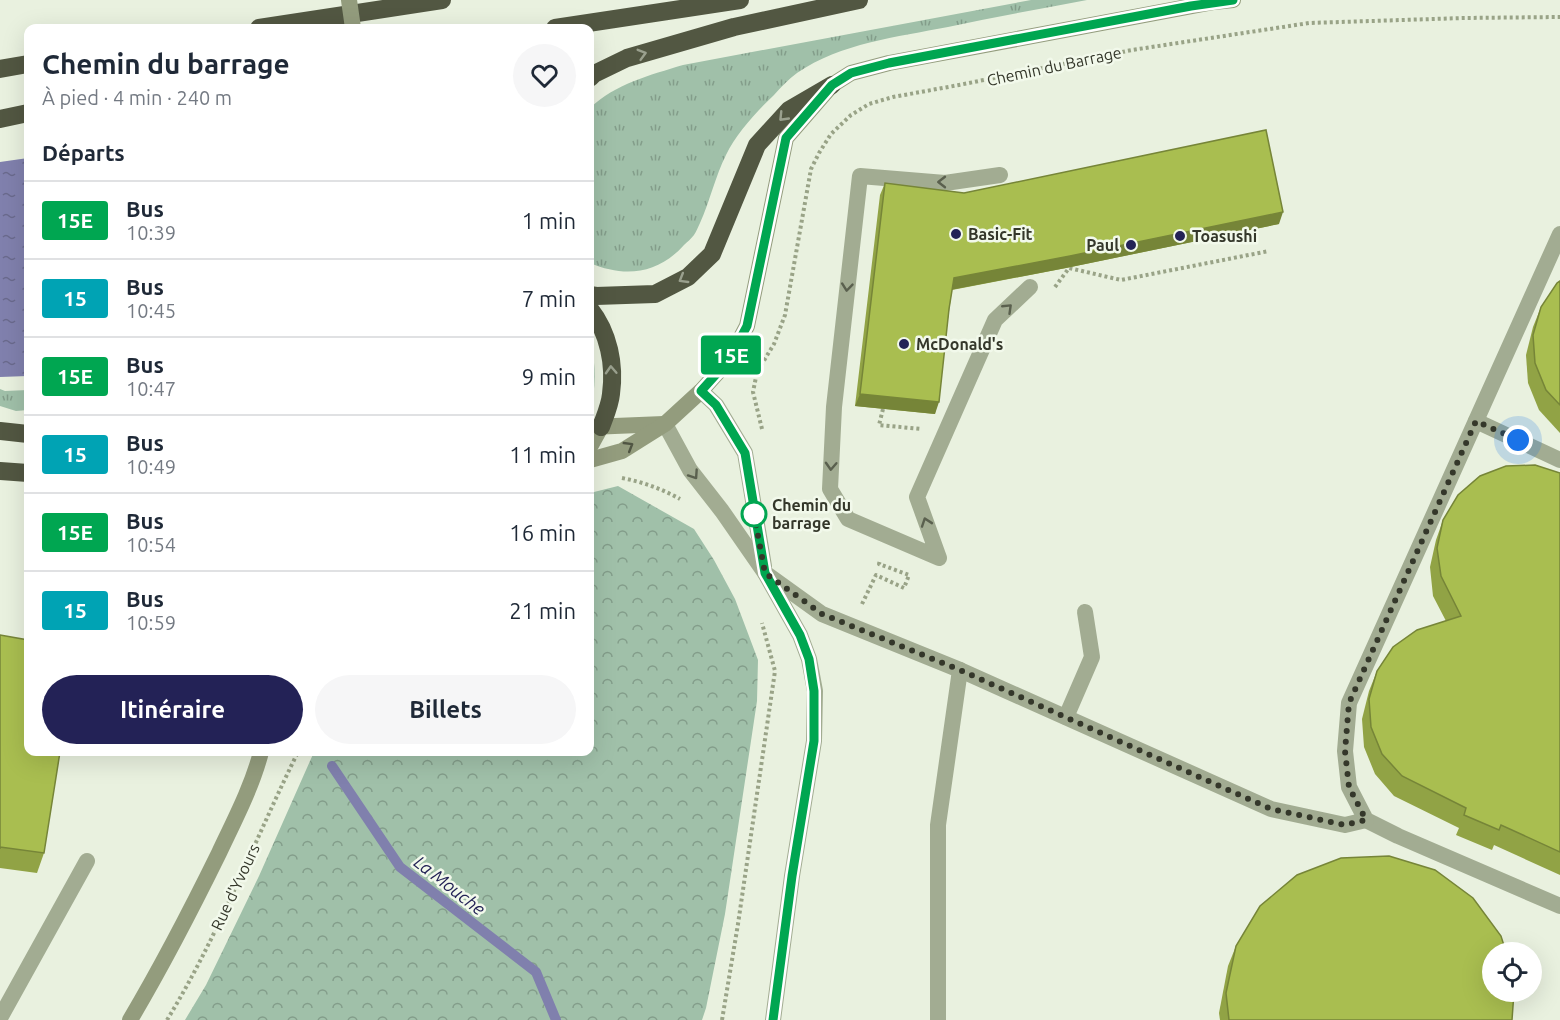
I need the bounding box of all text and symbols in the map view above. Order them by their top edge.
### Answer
street label: Chemin du Barrage [985,43,1123,89]
button: heart [513,44,576,107]
text: Chemin du barrage [42,48,290,79]
one-way arrow [636,49,647,61]
text: À pied · 4 min · 240 m [42,86,232,109]
one-way arrow [780,109,791,120]
text: Départs [42,140,125,165]
one-way arrow [938,176,947,188]
text: Bus [126,196,164,221]
text: 15E [57,208,93,232]
text: 1 min [522,208,576,233]
text: 10:39 [126,221,176,244]
place label: Basic-Fit [968,225,1033,243]
marker: Basic-Fit [949,227,963,241]
place label: Toasushi [1192,227,1257,245]
marker: Toasushi [1173,229,1187,243]
place label: Paul [1086,236,1119,254]
marker: Paul [1124,238,1138,252]
one-way arrow [679,271,689,283]
text: Bus [126,274,164,299]
one-way arrow [842,282,854,292]
text: 15 [63,286,87,310]
text: 7 min [522,286,576,311]
text: 10:45 [126,299,176,322]
one-way arrow [1000,305,1011,316]
place label: McDonald's [916,335,1003,353]
line badge: 15E [696,336,765,374]
marker: McDonald's [897,337,911,351]
text: 15E [713,343,749,367]
text: Bus [126,352,164,377]
text: 15E [57,364,93,388]
text: 9 min [522,364,576,389]
one-way arrow [605,365,618,374]
text: 10:47 [126,377,176,400]
your location [1503,425,1533,455]
text: Bus [126,430,164,455]
one-way arrow [623,441,633,453]
text: 15 [63,442,87,466]
text: 11 min [509,442,576,467]
text: 10:49 [126,455,176,478]
one-way arrow [825,461,838,470]
one-way arrow [686,468,697,479]
place label: Chemin du barrage [772,496,851,532]
marker: Chemin du barrage [741,501,767,527]
text: Bus [126,508,164,533]
one-way arrow [921,517,934,528]
text: 15E [57,520,93,544]
text: 16 min [509,520,576,545]
text: 10:54 [126,533,176,556]
text: Bus [126,586,164,611]
text: 15 [63,598,87,622]
text: 21 min [509,598,576,623]
text: 10:59 [126,611,176,634]
button: Itinéraire [42,675,303,744]
button: Billets [315,675,576,744]
street label: Rue d'Yvours [207,841,263,933]
water label: La Mouche [411,851,489,919]
map controls [1482,942,1542,1002]
button: locate [1482,942,1542,1002]

